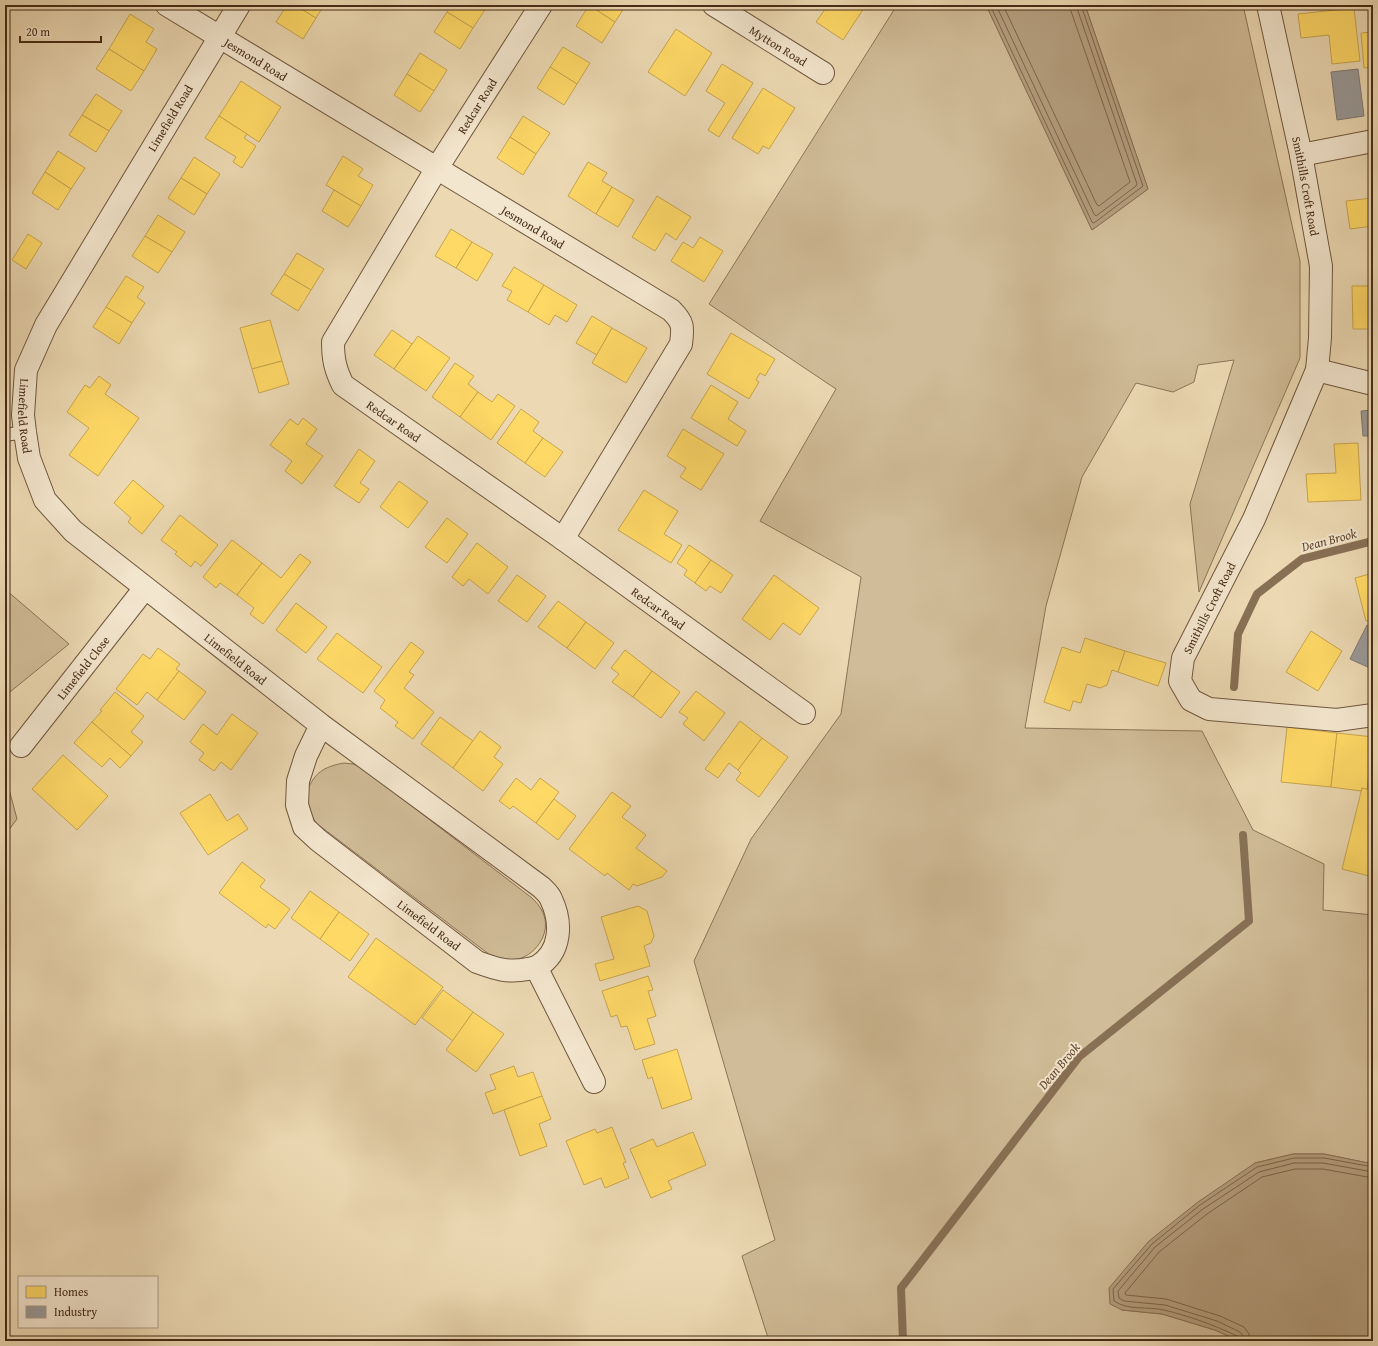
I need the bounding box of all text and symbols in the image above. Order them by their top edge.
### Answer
scale bar [20,18,101,44]
street label: Mytton Road [746,21,811,70]
text: 20 m [26,23,50,40]
street label: Jesmond Road [219,32,291,85]
street label: Redcar Road [453,74,501,137]
street label: Limefield Road [143,81,197,155]
street label: Smithills Croft Road [1289,135,1324,238]
street label: Jesmond Road [497,200,568,253]
street label: Limefield Road [14,378,37,455]
street label: Redcar Road [363,396,425,446]
water label: Dean Brook [1298,524,1359,557]
street label: Smithills Croft Road [1179,559,1240,657]
street label: Redcar Road [628,583,689,634]
street label: Limefield Road [201,629,271,689]
street label: Limefield Close [52,632,113,703]
street label: Limefield Road [394,896,465,955]
water label: Dean Brook [1033,1038,1084,1094]
legend [18,1276,158,1328]
text: Homes [54,1283,89,1300]
text: Industry [54,1303,97,1320]

